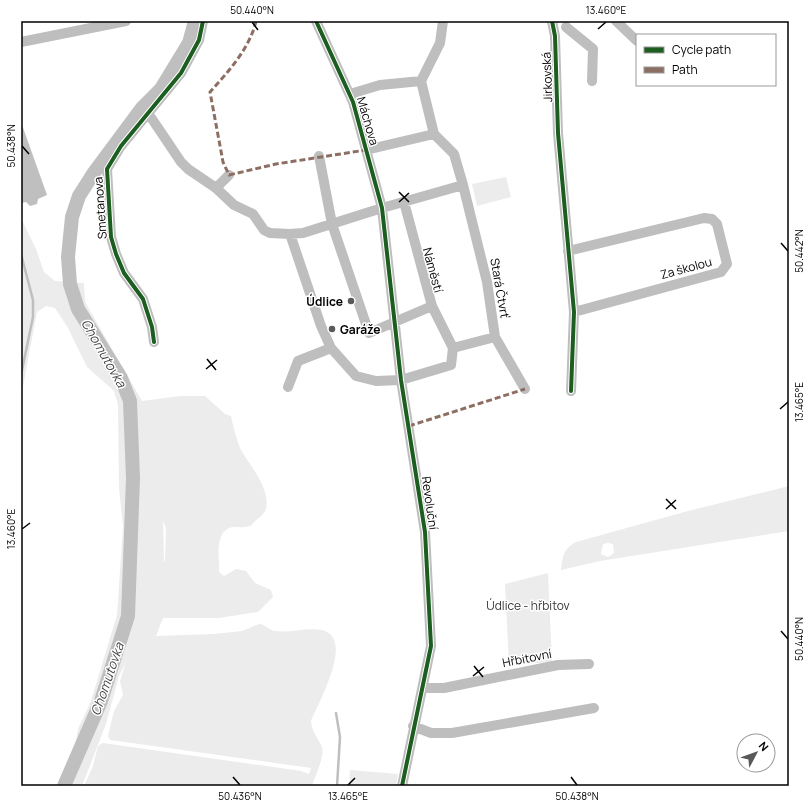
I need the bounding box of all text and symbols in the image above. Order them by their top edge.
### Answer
text: 50.440°N [230,3,274,17]
text: 13.460°E [586,3,626,17]
legend [636,34,776,86]
text: Cycle path [672,41,731,58]
street label: Jirkovská [538,52,556,102]
text: Path [672,61,698,78]
street label: Máchova [353,95,383,147]
text: 50.438°N [4,124,18,168]
street label: Smetanova [89,176,111,240]
text: 50.442°N [792,229,806,273]
street label: Náměstí [419,246,447,295]
street label: Za školou [658,253,714,283]
street label: Stará Čtvrť [486,257,514,320]
place label: Údlice [306,293,343,310]
marker: Údlice [346,296,356,306]
water label: Chomutovka [77,316,131,391]
place label: Garáže [340,321,380,338]
marker: Garáže [327,324,337,334]
text: 13.465°E [792,382,806,422]
street label: Revoluční [418,475,442,531]
text: 13.460°E [4,509,18,549]
park label: Údlice - hřbitov [486,597,570,614]
text: 50.440°N [792,617,806,661]
water label: Chomutovka [86,639,128,718]
street label: Hřbitovní [501,645,553,671]
north arrow [736,733,776,773]
text: N [756,738,772,754]
text: 50.436°N [218,789,262,803]
text: 13.465°E [328,789,368,803]
text: 50.438°N [556,789,599,803]

